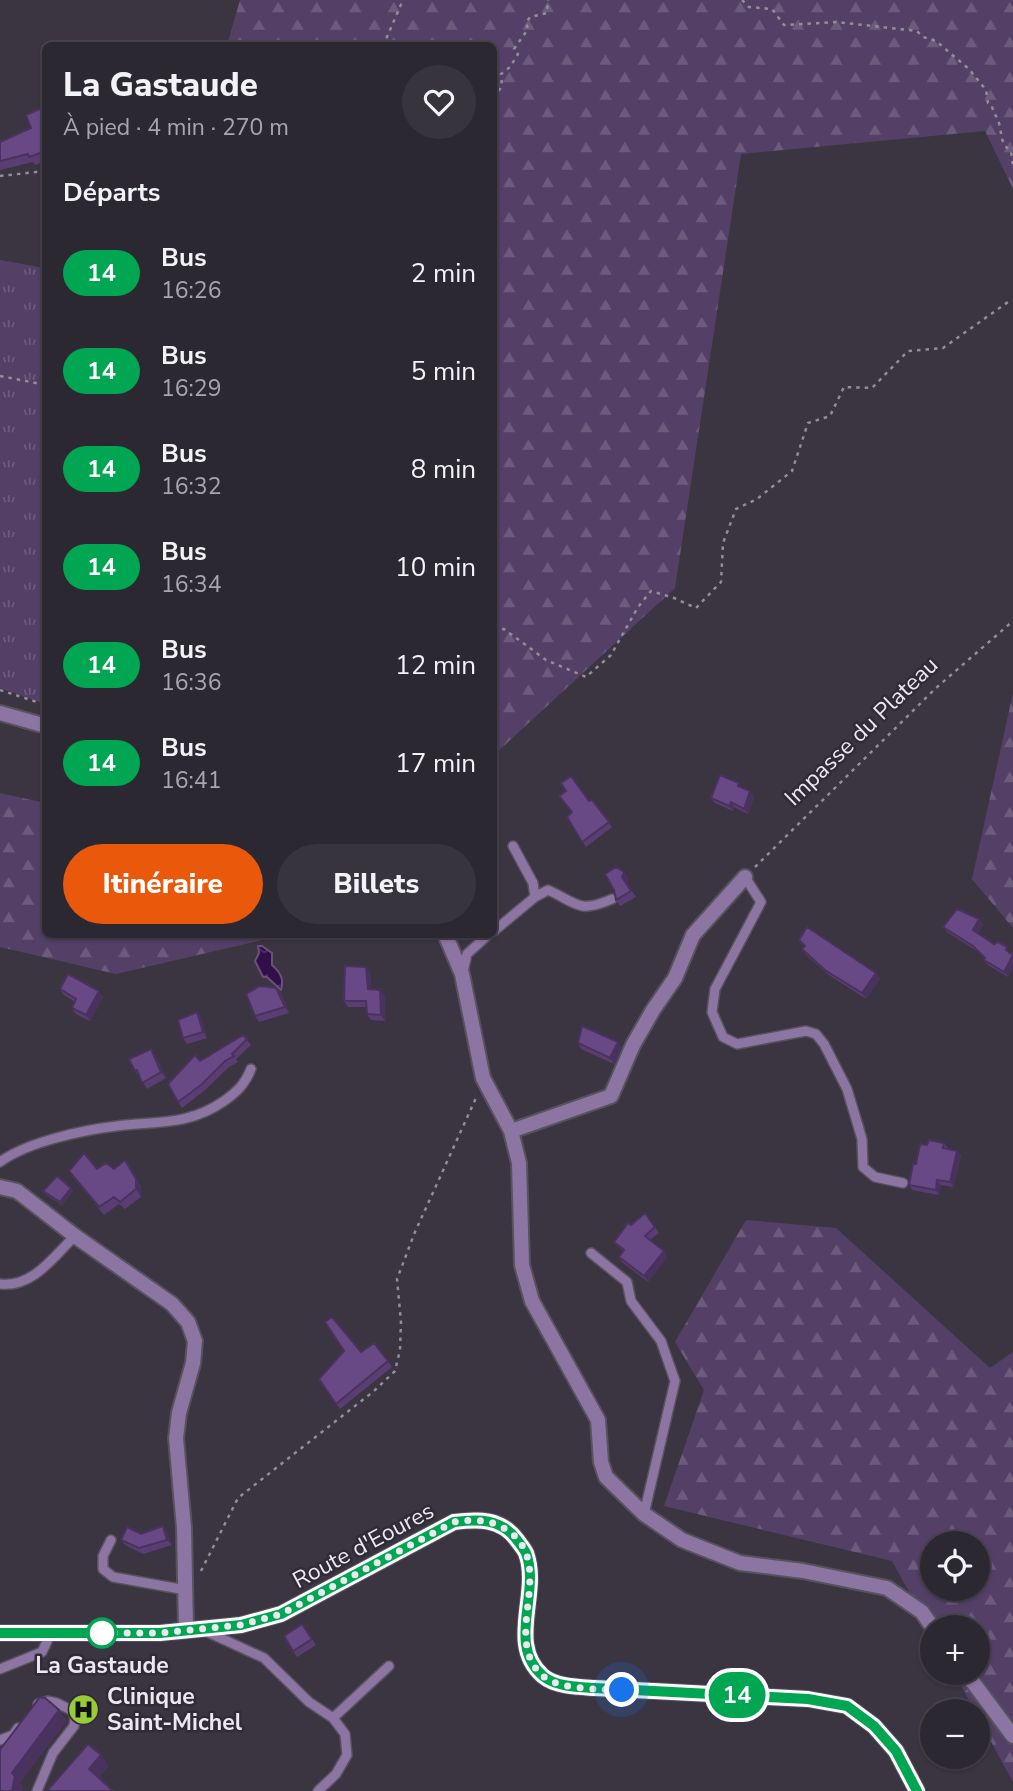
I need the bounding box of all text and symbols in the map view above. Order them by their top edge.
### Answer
text: La Gastaude [63,63,258,108]
button: heart [402,65,476,139]
text: À pied · 4 min · 270 m [63,112,289,143]
text: Départs [63,175,160,210]
text: Bus [161,240,207,275]
text: 2 min [411,256,476,291]
text: 14 [87,257,116,289]
text: 16:26 [161,275,221,306]
text: Bus [161,338,207,373]
text: 5 min [411,354,476,389]
text: 14 [87,355,116,387]
text: 16:29 [161,373,221,404]
text: Bus [161,436,207,471]
text: 8 min [411,452,476,487]
text: 14 [87,453,116,485]
text: 16:32 [161,471,221,502]
text: Bus [161,534,207,569]
text: 10 min [395,550,476,585]
text: 14 [87,551,116,583]
text: 16:34 [161,569,221,600]
text: Bus [161,632,207,667]
text: 12 min [395,648,476,683]
text: 14 [87,649,116,681]
street label: Impasse du Plateau [778,650,945,813]
text: 16:36 [161,667,221,698]
text: Bus [161,730,207,765]
text: 17 min [395,746,476,781]
text: 14 [87,747,116,779]
text: 16:41 [161,765,221,796]
button: Itinéraire [63,844,263,924]
button: Billets [277,844,476,924]
street label: Route d'Eoures [287,1495,439,1596]
map controls [920,1531,990,1769]
button: locate [920,1531,990,1601]
button: + [920,1615,990,1685]
marker: La Gastaude [87,1618,117,1648]
place label: La Gastaude [35,1650,169,1681]
your location [604,1672,639,1707]
line badge: 14 [706,1672,768,1718]
text: 14 [723,1679,751,1711]
place label: Clinique Saint-Michel [107,1681,243,1738]
hospital icon: Clinique Saint-Michel [67,1692,101,1726]
button: − [920,1699,990,1769]

